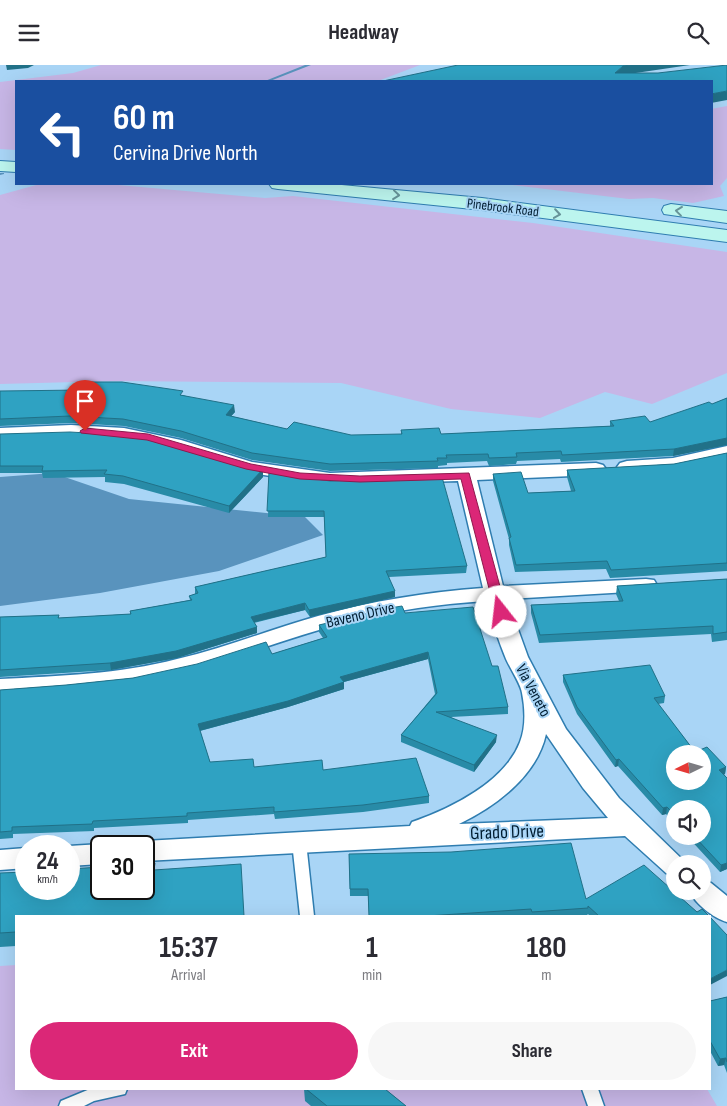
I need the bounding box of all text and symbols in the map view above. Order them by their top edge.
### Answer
icon: menu [15,19,43,47]
text: Headway [328,19,399,46]
icon: search [684,19,712,47]
text: 60 m [113,97,175,140]
icon: left [30,100,95,165]
text: Cervina Drive North [113,140,258,167]
one-way arrow [392,189,400,200]
street label: Pinebrook Road [466,195,540,220]
one-way arrow [674,206,682,217]
one-way arrow [554,208,562,219]
pin [64,380,106,431]
icon: arrive [71,387,99,415]
position arrow [474,585,526,637]
street label: Baveno Drive [324,598,396,633]
street label: Via Veneto [511,661,554,720]
north arrow [666,745,711,790]
map controls [666,745,711,900]
button: sound [666,800,711,845]
street label: Grado Drive [470,820,544,845]
speed limit sign: 30 [90,835,155,900]
text: 24 [36,846,59,877]
button: search [666,855,711,900]
text: km/h [37,872,58,887]
text: 15:37 [159,930,218,966]
text: 1 [366,930,378,966]
text: 180 [526,930,567,966]
text: Arrival [171,966,206,985]
text: min [362,966,382,985]
text: m [541,966,552,985]
button: Exit [30,1022,358,1080]
button: Share [368,1022,696,1080]

